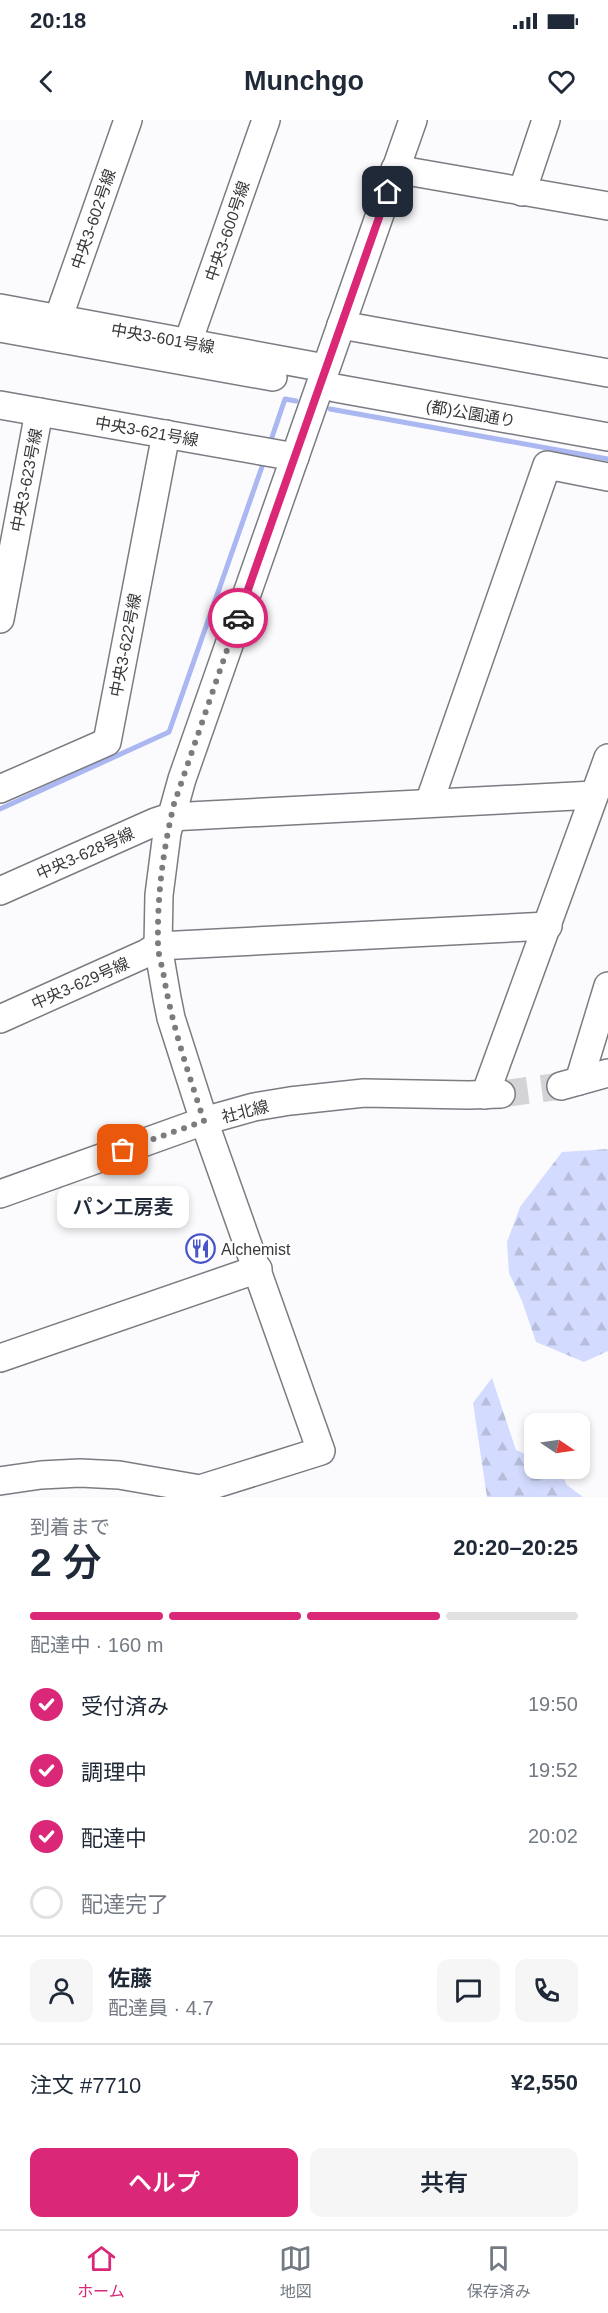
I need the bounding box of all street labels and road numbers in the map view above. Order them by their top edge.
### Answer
street label: 中央3-602号線 [68,167,119,272]
street label: 中央3-600号線 [202,179,253,284]
street label: 中央3-601号線 [110,321,216,356]
street label: (都)公園通り [425,397,517,430]
street label: 中央3-621号線 [94,414,200,449]
street label: 中央3-623号線 [8,427,45,533]
street label: 中央3-622号線 [107,592,144,698]
street label: 中央3-628号線 [34,824,137,883]
street label: 中央3-629号線 [29,954,132,1013]
street label: 社北線 [220,1097,270,1126]

